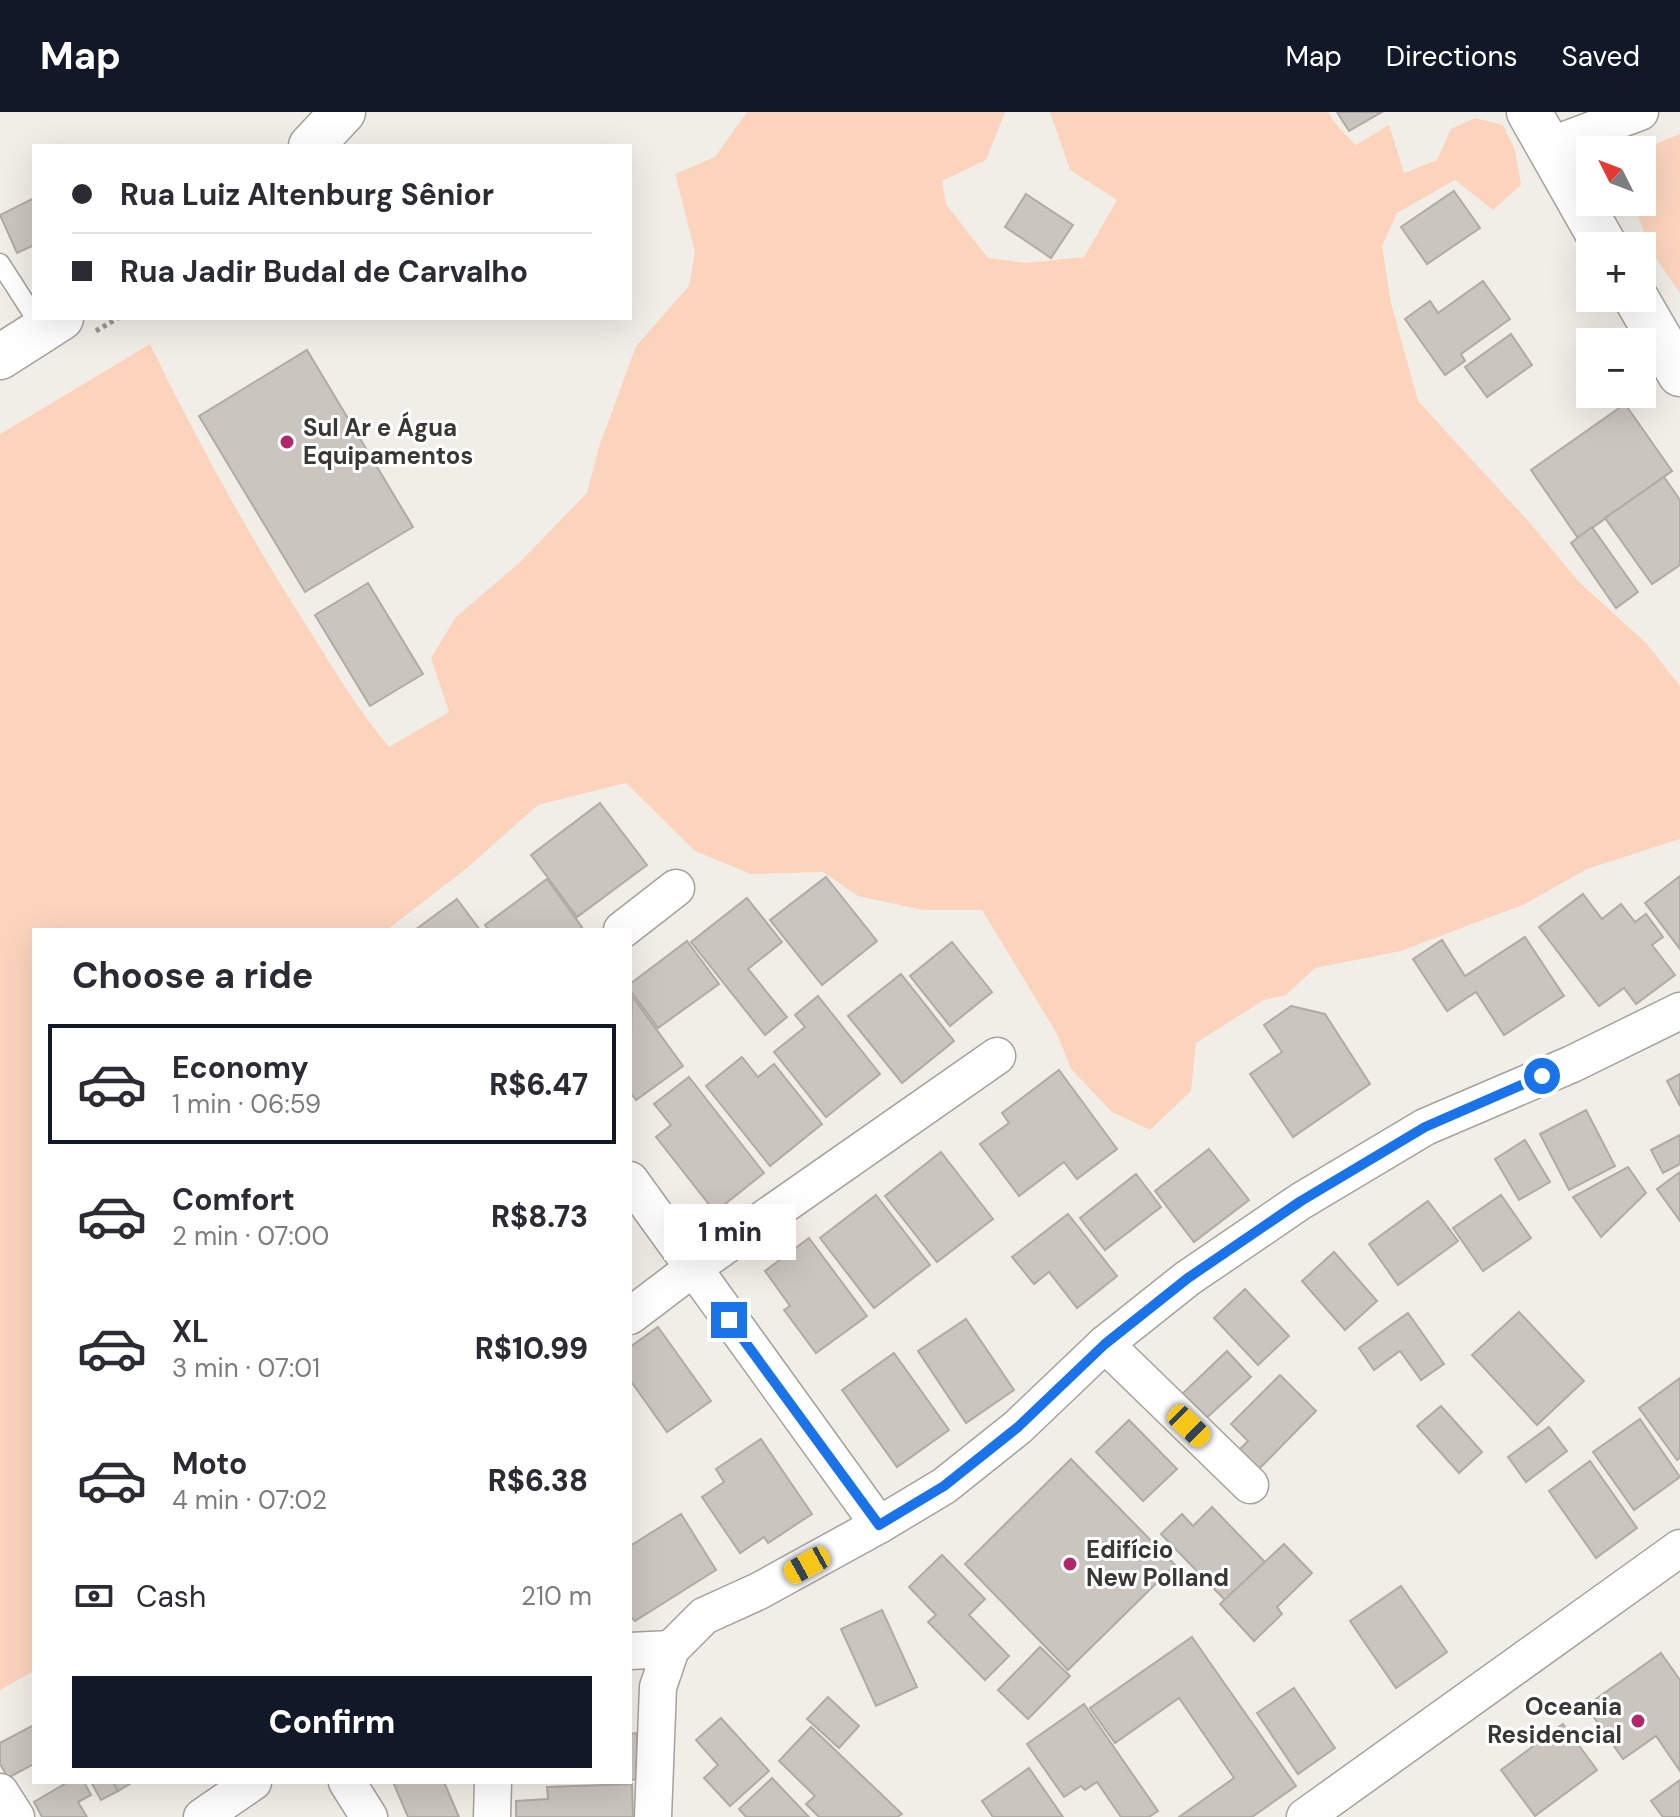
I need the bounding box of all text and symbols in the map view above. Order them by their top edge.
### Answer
text: Map [40,31,121,81]
text: Map [1285,38,1342,75]
text: Directions [1386,38,1518,75]
text: Saved [1562,38,1640,75]
north arrow [1576,136,1656,216]
map controls [1576,136,1656,408]
text: Rua Luiz Altenburg Sênior [120,175,494,214]
button: + [1576,232,1656,312]
text: Rua Jadir Budal de Carvalho [120,252,528,291]
button: − [1576,328,1656,408]
place label: Sul Ar e Água Equipamentos [303,411,473,471]
marker: Sul Ar e Água Equipamentos [278,433,296,451]
text: Choose a ride [72,952,313,999]
icon: car [76,1048,148,1120]
text: Economy [172,1048,309,1087]
route start [1524,1058,1560,1094]
text: R$6.47 [489,1065,588,1104]
text: 1 min · 06:59 [172,1087,321,1121]
icon: car [76,1180,148,1252]
text: Comfort [172,1180,295,1219]
text: R$8.73 [491,1197,588,1236]
callout: 1 min [663,1204,795,1260]
text: 1 min [698,1215,762,1249]
text: 2 min · 07:00 [172,1219,329,1253]
route end [711,1302,747,1338]
icon: car [76,1312,148,1384]
text: XL [172,1312,209,1351]
text: R$10.99 [475,1329,588,1368]
text: 3 min · 07:01 [172,1351,320,1385]
car [1163,1401,1215,1451]
icon: car [76,1444,148,1516]
text: Moto [172,1444,247,1483]
text: R$6.38 [488,1461,588,1500]
text: 4 min · 07:02 [172,1483,327,1517]
place label: Edifício New Polland [1086,1534,1229,1593]
car [780,1543,834,1587]
marker: Edifício New Polland [1061,1555,1079,1573]
icon: cash [72,1574,116,1618]
text: Cash [136,1577,206,1616]
text: 210 m [521,1579,592,1613]
button: Confirm [72,1676,592,1768]
place label: Oceania Residencial [1487,1691,1622,1750]
marker: Oceania Residencial [1629,1712,1647,1730]

